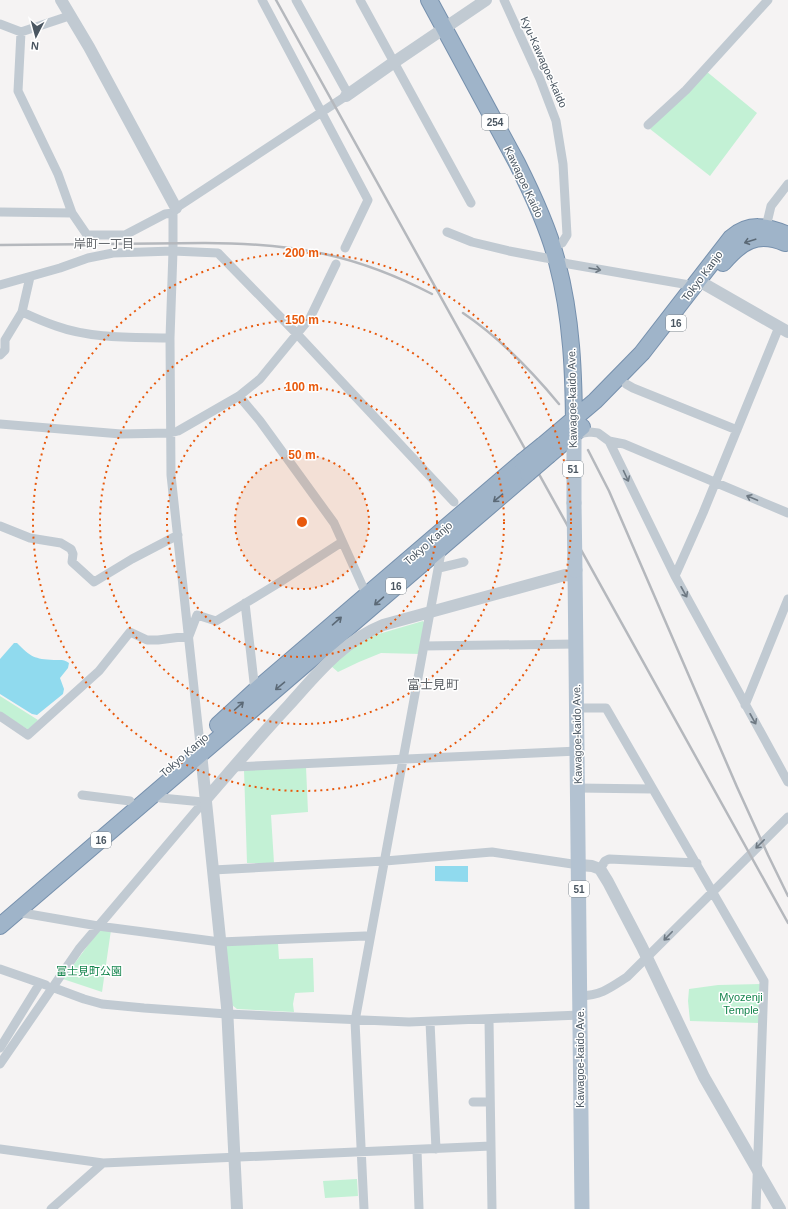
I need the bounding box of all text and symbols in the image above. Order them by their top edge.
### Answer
street label: Kyu-Kawagoe-kaido [518,15,570,109]
north arrow [16,16,56,56]
text: N [30,40,40,52]
road number: 254 [482,114,508,130]
street label: Kawagoe Kaido [502,145,546,219]
district label: 岸町一丁目 [74,237,134,251]
one-way arrow [744,238,757,245]
text: 200 m [285,246,319,260]
street label: Tokyo Kanjo [679,248,725,304]
one-way arrow [588,265,601,273]
text: 150 m [285,313,319,327]
road number: 16 [666,315,686,331]
street label: Kawagoe-kaido Ave. [565,348,579,448]
text: 100 m [285,380,319,394]
text: 50 m [288,448,316,462]
road number: 51 [563,461,583,477]
one-way arrow [623,470,630,482]
one-way arrow [493,493,504,502]
one-way arrow [746,494,758,501]
centre of rings [295,515,309,529]
street label: Tokyo Kanjo [401,519,455,567]
road number: 16 [386,578,406,594]
one-way arrow [681,586,689,598]
one-way arrow [374,596,384,605]
one-way arrow [332,617,342,626]
district label: 富士見町 [407,677,459,692]
one-way arrow [275,681,286,690]
street label: Kawagoe-kaido Ave. [570,684,584,784]
one-way arrow [234,701,244,711]
one-way arrow [750,712,757,724]
street label: Tokyo Kanjo [157,731,211,779]
road number: 16 [91,832,111,848]
one-way arrow [755,839,765,849]
road number: 51 [569,881,589,897]
one-way arrow [663,931,673,941]
park label: 富士見町公園 [56,965,122,977]
park label: Myozenji Temple [719,991,763,1016]
street label: Kawagoe-kaido Ave. [574,1008,586,1108]

